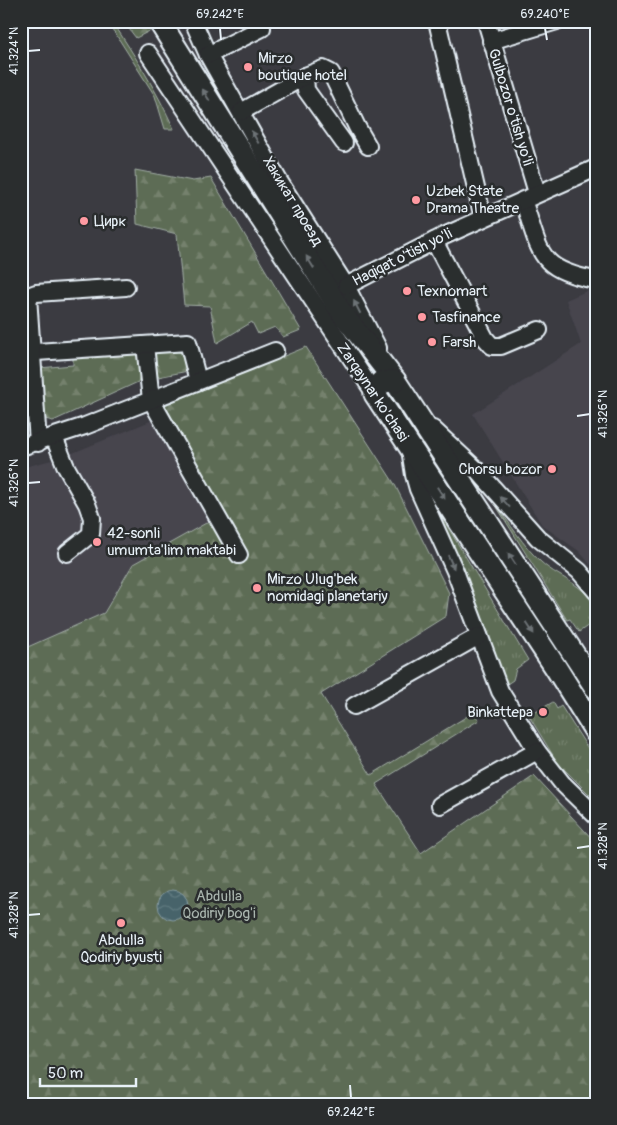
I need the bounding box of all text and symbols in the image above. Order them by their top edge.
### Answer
text: 69.242°E [196,7,244,22]
text: 69.240°E [520,7,570,22]
text: 41.324°N [7,27,22,75]
street label: Gulbozor o'tish yo'li [484,46,537,168]
place label: Mirzo boutique hotel [258,49,347,85]
marker: Mirzo boutique hotel [242,61,254,73]
one-way arrow [201,88,210,101]
one-way arrow [251,130,259,145]
street label: Хакикат проезд [258,153,327,250]
place label: Uzbek State Drama Theatre [426,182,520,218]
marker: Uzbek State Drama Theatre [410,194,422,206]
place label: Цирк [94,212,126,231]
marker: Цирк [78,215,90,227]
street label: Haqiqat o'tish yo'li [349,224,456,291]
one-way arrow [306,256,315,269]
place label: Texnomart [417,282,488,301]
marker: Texnomart [401,285,413,297]
one-way arrow [353,299,361,314]
place label: Tasfinance [432,308,501,327]
marker: Tasfinance [416,311,428,323]
place label: Farsh [442,333,476,352]
marker: Farsh [426,336,438,348]
street label: Zarqaynar ko'chasi [332,339,413,446]
text: 41.326°N [596,390,611,438]
text: 41.326°N [7,459,22,507]
place label: Chorsu bozor [458,460,543,479]
marker: Chorsu bozor [546,463,558,475]
one-way arrow [436,486,446,499]
one-way arrow [499,496,511,508]
place label: 42-sonli umumta'lim maktabi [107,524,236,560]
marker: 42-sonli umumta'lim maktabi [91,536,103,548]
one-way arrow [507,553,516,566]
one-way arrow [448,555,456,569]
place label: Mirzo Ulug'bek nomidagi planetariy [267,570,388,606]
marker: Mirzo Ulug'bek nomidagi planetariy [251,582,263,594]
one-way arrow [526,622,535,635]
place label: Binkattepa [467,703,533,722]
marker: Binkattepa [537,706,549,718]
text: 41.328°N [596,822,611,870]
park label: Abdulla Qodiriy bog'i [182,887,256,923]
text: 41.328°N [7,891,22,939]
marker: Abdulla Qodiriy byusti [115,917,127,929]
place label: Abdulla Qodiriy byusti [80,931,162,967]
scale bar [40,1055,136,1087]
text: 50 m [48,1064,83,1083]
text: 69.242°E [327,1105,375,1120]

